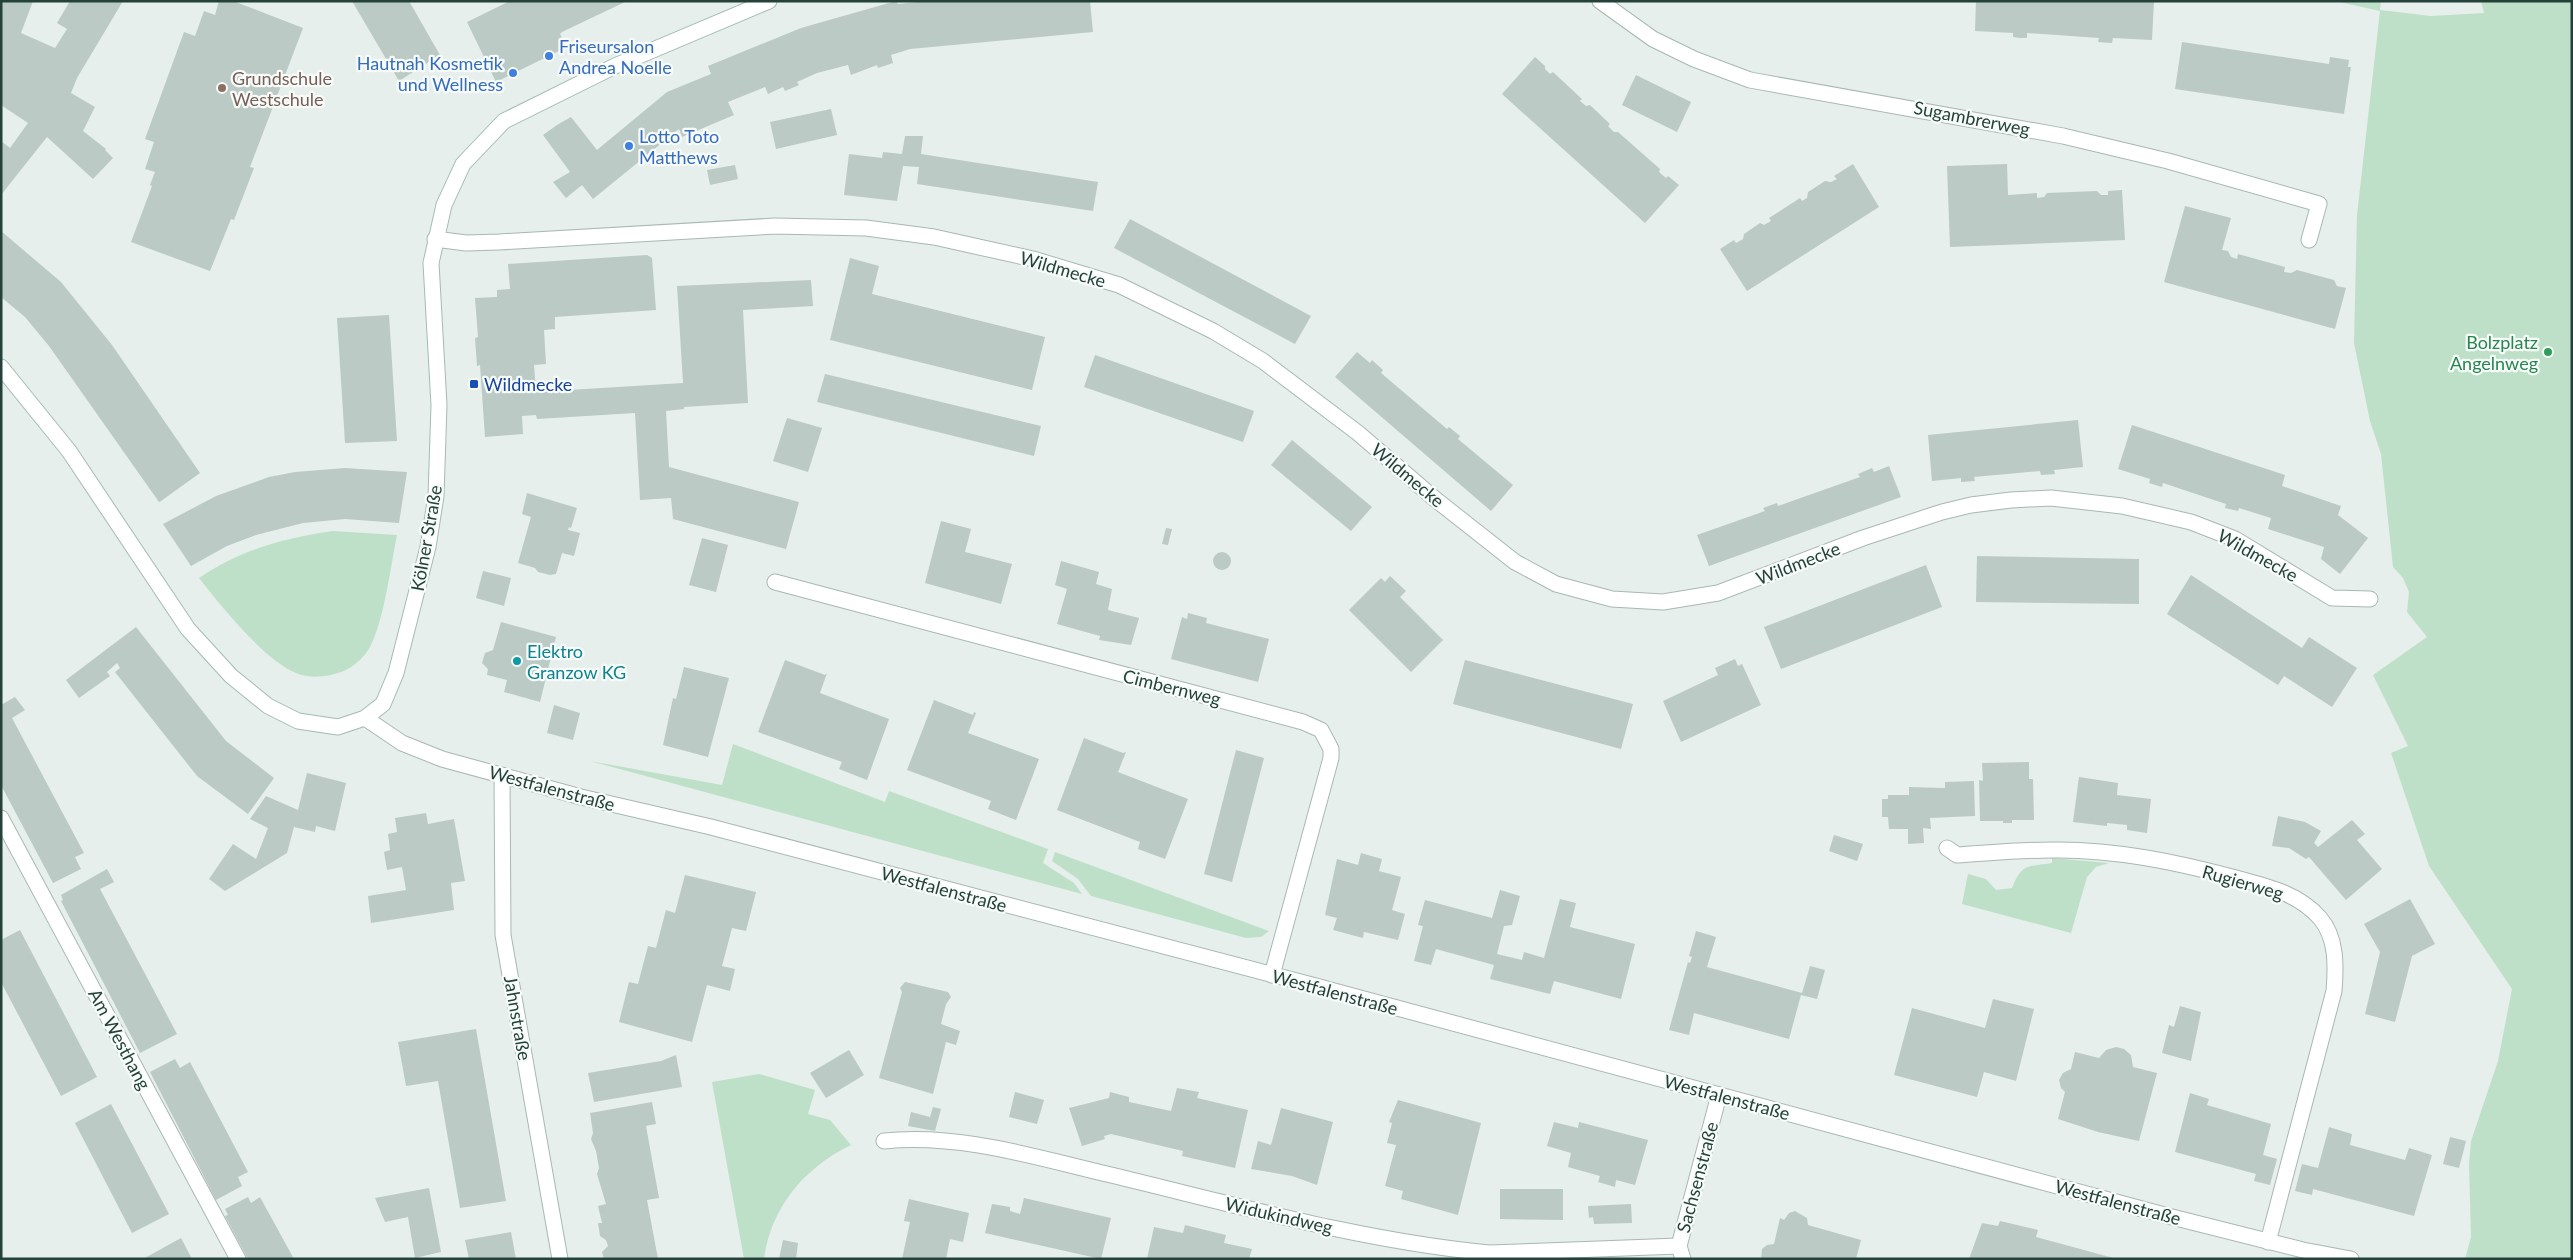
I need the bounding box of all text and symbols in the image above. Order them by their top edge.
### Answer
place label: Friseursalon Andrea Noelle [559,35,672,78]
marker: Friseursalon Andrea Noelle [543,50,555,62]
place label: Hautnah Kosmetik und Wellness [357,52,504,95]
place label: Grundschule Westschule [232,67,332,110]
marker: Hautnah Kosmetik und Wellness [507,67,519,79]
marker: Grundschule Westschule [216,82,228,94]
street label: Sugambrerweg [1912,96,2032,140]
place label: Lotto Toto Matthews [639,125,719,168]
marker: Lotto Toto Matthews [623,140,635,152]
street label: Wildmecke [1018,246,1108,292]
place label: Bolzplatz Angelnweg [2450,331,2538,374]
marker: Bolzplatz Angelnweg [2542,346,2554,358]
place label: Wildmecke [484,373,572,395]
marker: Wildmecke [468,378,480,390]
street label: Wildmecke [1367,438,1449,512]
street label: Kölner Straße [406,483,446,593]
street label: Wildmecke [2214,524,2302,586]
street label: Wildmecke [1753,537,1843,589]
place label: Elektro Granzow KG [527,640,626,683]
marker: Elektro Granzow KG [511,655,523,667]
street label: Cimbernweg [1121,664,1223,710]
street label: Westfalenstraße [487,761,617,815]
street label: Rugierweg [2200,860,2286,904]
street label: Westfalenstraße [879,862,1009,916]
street label: Westfalenstraße [1270,965,1400,1019]
street label: Jahnstraße [500,974,536,1062]
street label: Am Westhang [84,985,156,1093]
street label: Westfalenstraße [1662,1070,1792,1124]
street label: Sachsenstraße [1672,1119,1722,1235]
street label: Westfalenstraße [2053,1175,2183,1229]
street label: Widukindweg [1223,1192,1335,1238]

